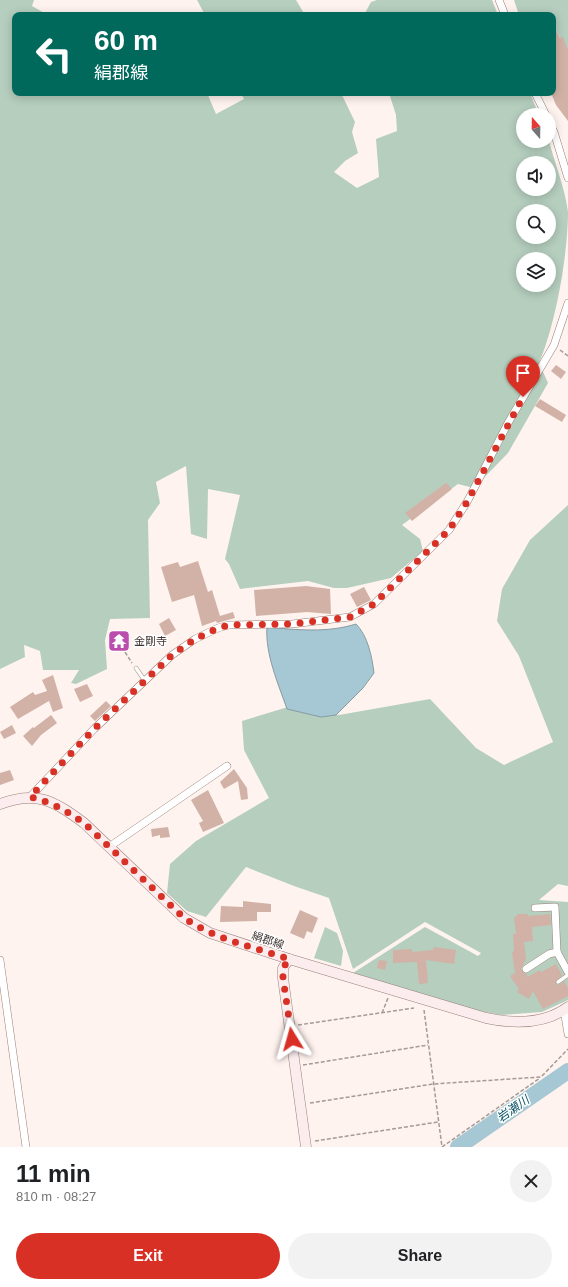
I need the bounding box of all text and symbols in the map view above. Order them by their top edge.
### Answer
text: 60 m [94,25,158,56]
icon: left [28,28,80,80]
text: 絹郡線 [94,63,148,83]
north arrow [516,108,556,148]
map controls [516,108,556,292]
button: sound [516,156,556,196]
button: search [516,204,556,244]
button: layers [516,252,556,292]
pin [506,356,540,397]
icon: arrive [512,362,534,384]
temple icon: 金剛寺 [106,628,132,654]
place label: 金剛寺 [134,635,167,647]
street label: 絹郡線 [250,929,286,951]
position arrow [271,1018,313,1060]
water label: 岩瀬川 [494,1092,533,1125]
text: 11 min [16,1160,91,1187]
button: close [510,1160,552,1202]
text: 810 m · 08:27 [16,1189,96,1204]
button: Exit [16,1233,280,1279]
button: Share [288,1233,552,1279]

